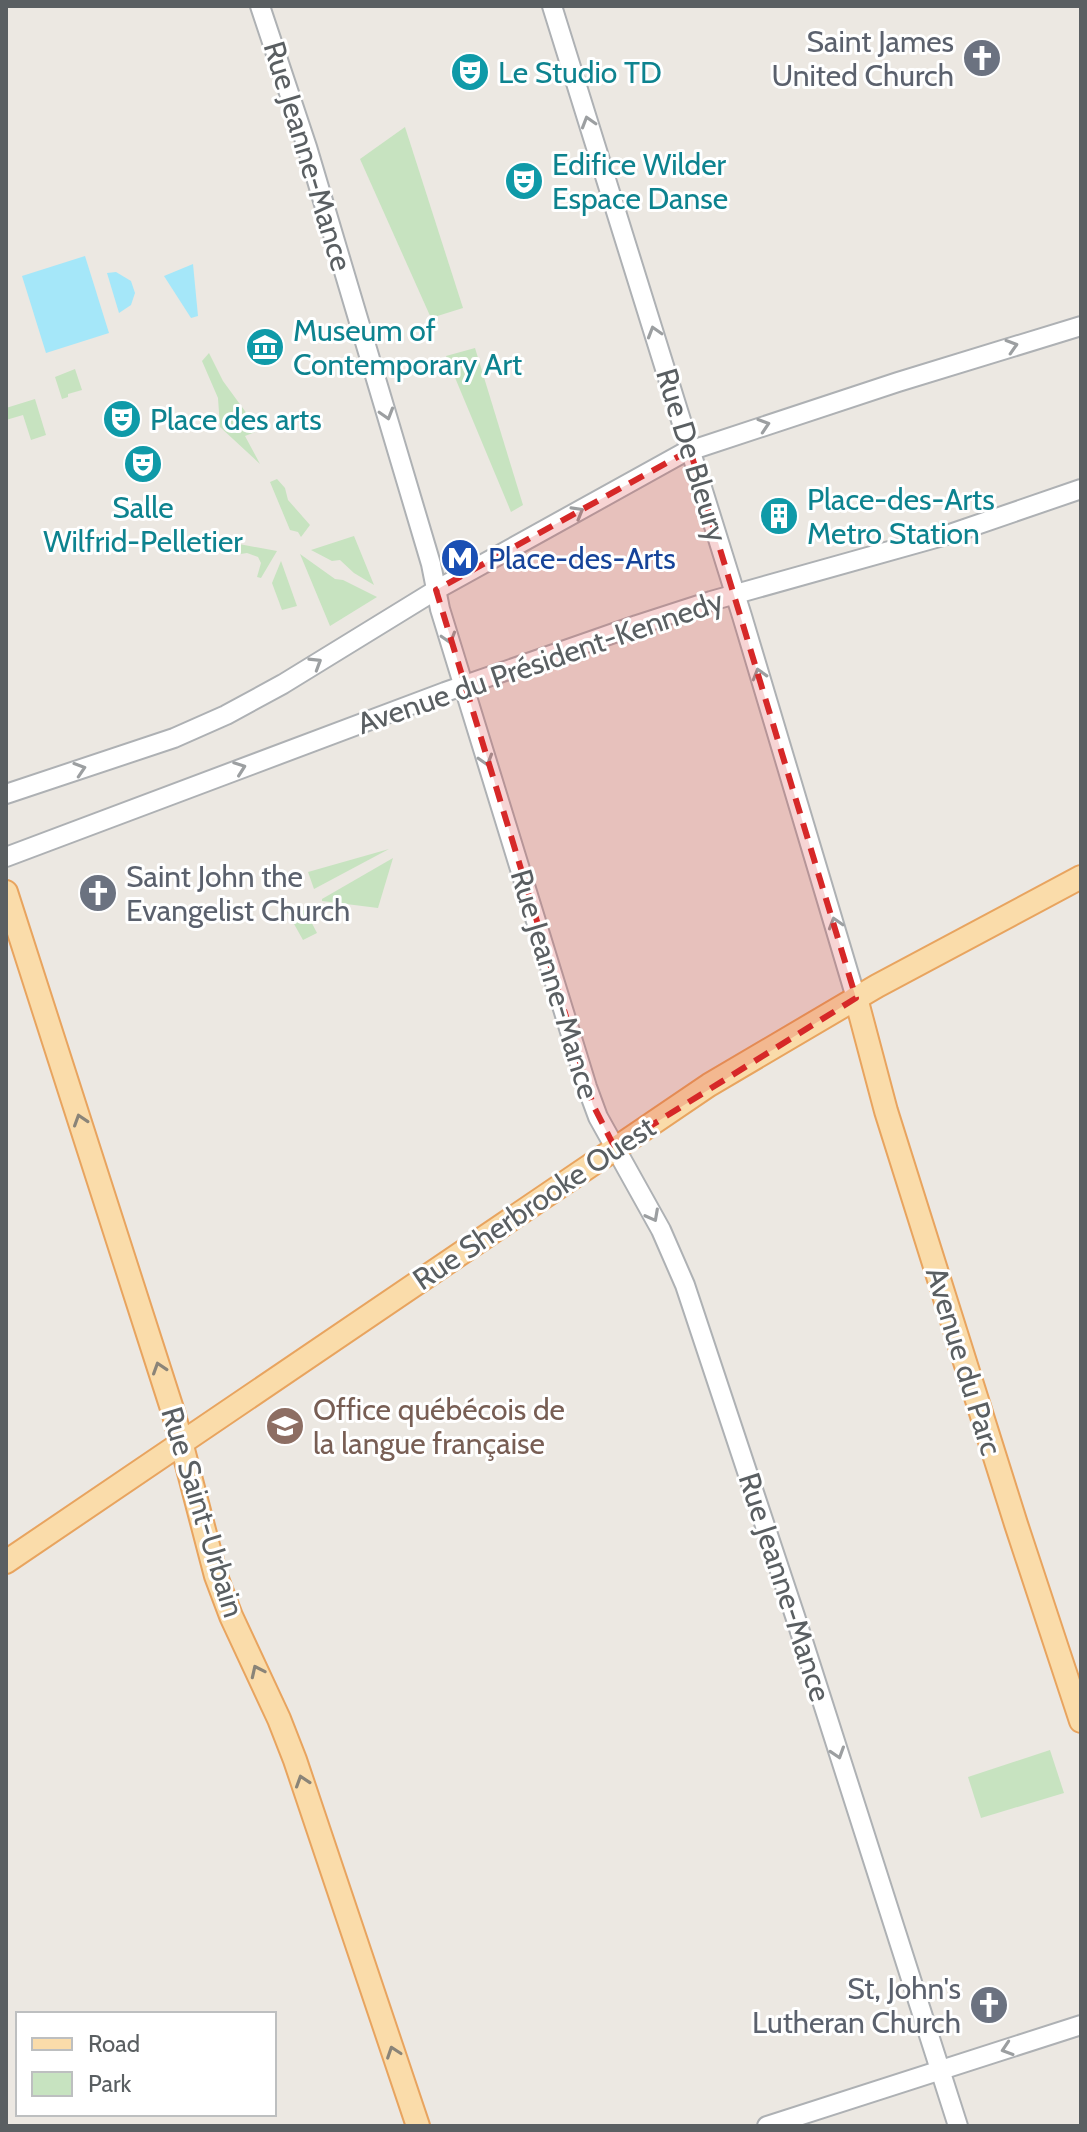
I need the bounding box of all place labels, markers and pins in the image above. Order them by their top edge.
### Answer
place label: Saint James United Church [771,23,954,94]
church icon: Saint James United Church [961,37,1003,79]
theatre icon: Le Studio TD [449,51,491,93]
place label: Le Studio TD [498,54,662,91]
place label: Edifice Wilder Espace Danse [552,146,728,217]
theatre icon: Edifice Wilder Espace Danse [503,160,545,202]
place label: Museum of Contemporary Art [293,312,522,383]
museum icon: Museum of Contemporary Art [244,326,286,368]
theatre icon: Place des arts [101,398,143,440]
place label: Place des arts [150,401,322,438]
theatre icon: Salle Wilfrid-Pelletier [122,443,164,485]
place label: Place-des-Arts Metro Station [807,481,995,552]
place label: Salle Wilfrid-Pelletier [43,489,243,560]
building icon: Place-des-Arts Metro Station [758,495,800,537]
metro station icon: Place-des-Arts [439,537,481,579]
place label: Place-des-Arts [488,540,676,577]
place label: Saint John the Evangelist Church [126,858,350,929]
church icon: Saint John the Evangelist Church [77,872,119,914]
place label: Office québécois de la langue française [313,1391,565,1462]
school or university icon: Office québécois de la langue française [264,1405,306,1447]
place label: St, John's Lutheran Church [752,1970,961,2041]
church icon: St, John's Lutheran Church [968,1984,1010,2026]

